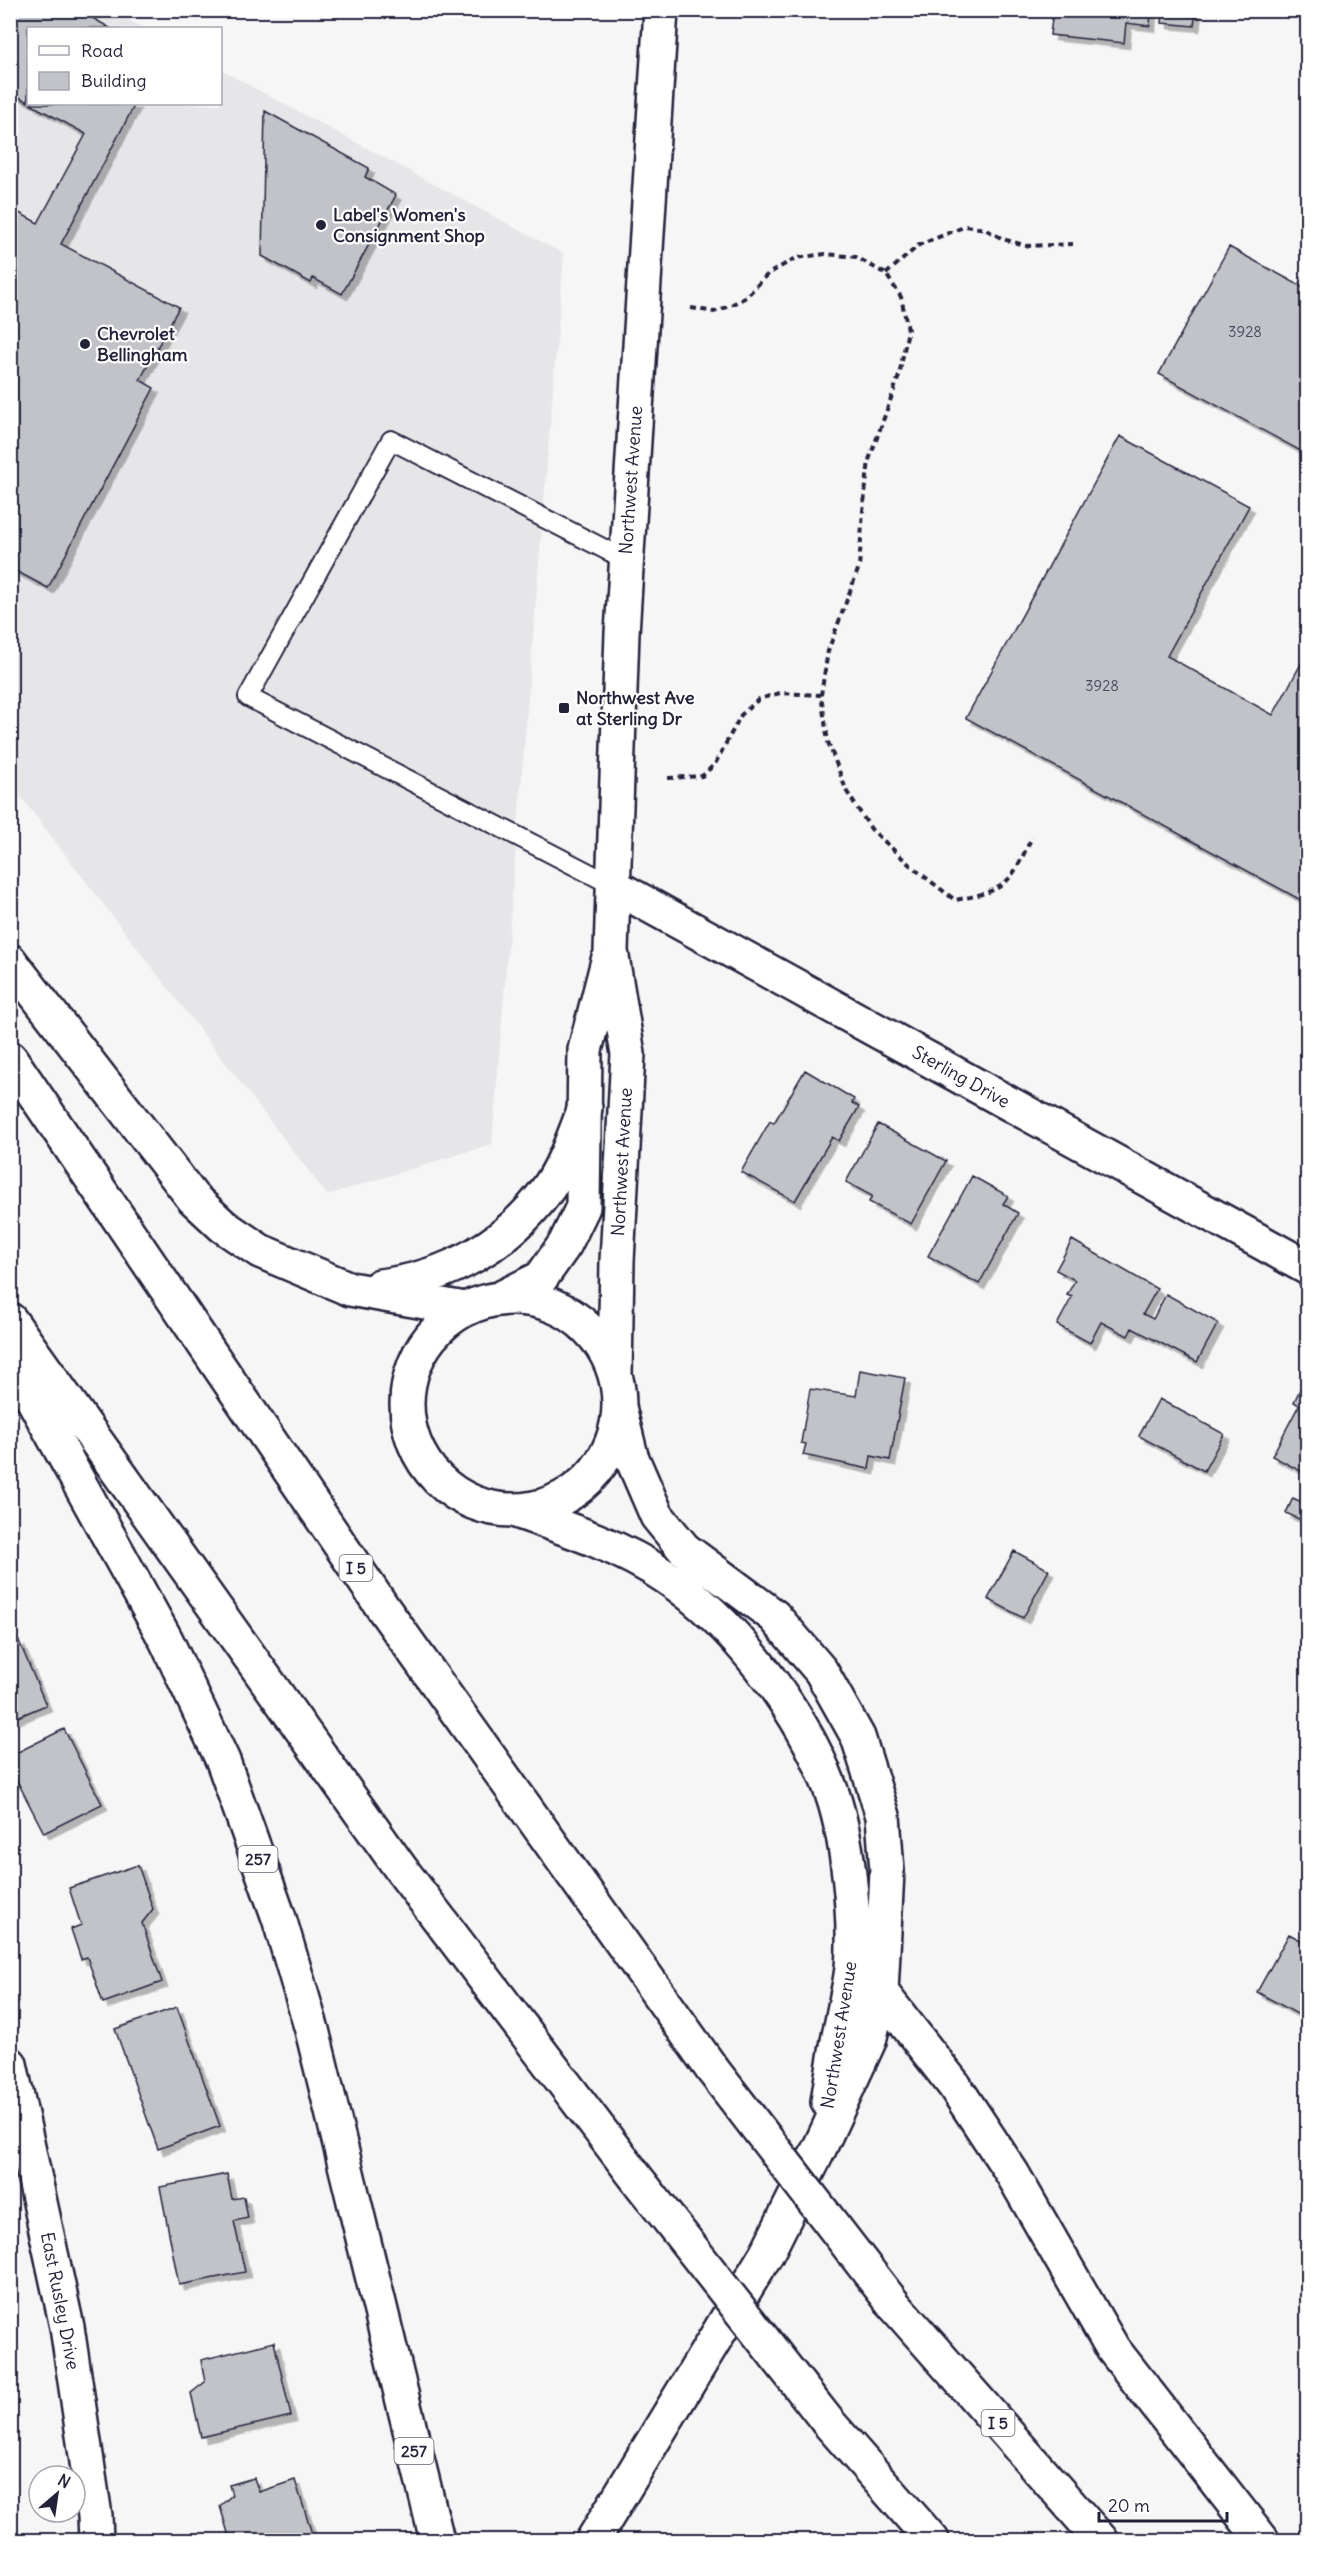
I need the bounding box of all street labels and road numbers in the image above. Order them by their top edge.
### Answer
street label: Northwest Avenue [614,405,647,555]
street label: Sterling Drive [908,1040,1014,1113]
street label: Northwest Avenue [606,1087,637,1237]
road number: I 5 [340,1555,372,1581]
road number: 257 [238,1846,278,1872]
street label: Northwest Avenue [816,1960,862,2110]
street label: East Rusley Drive [36,2230,85,2372]
road number: I 5 [982,2410,1014,2436]
road number: 257 [394,2438,434,2464]

